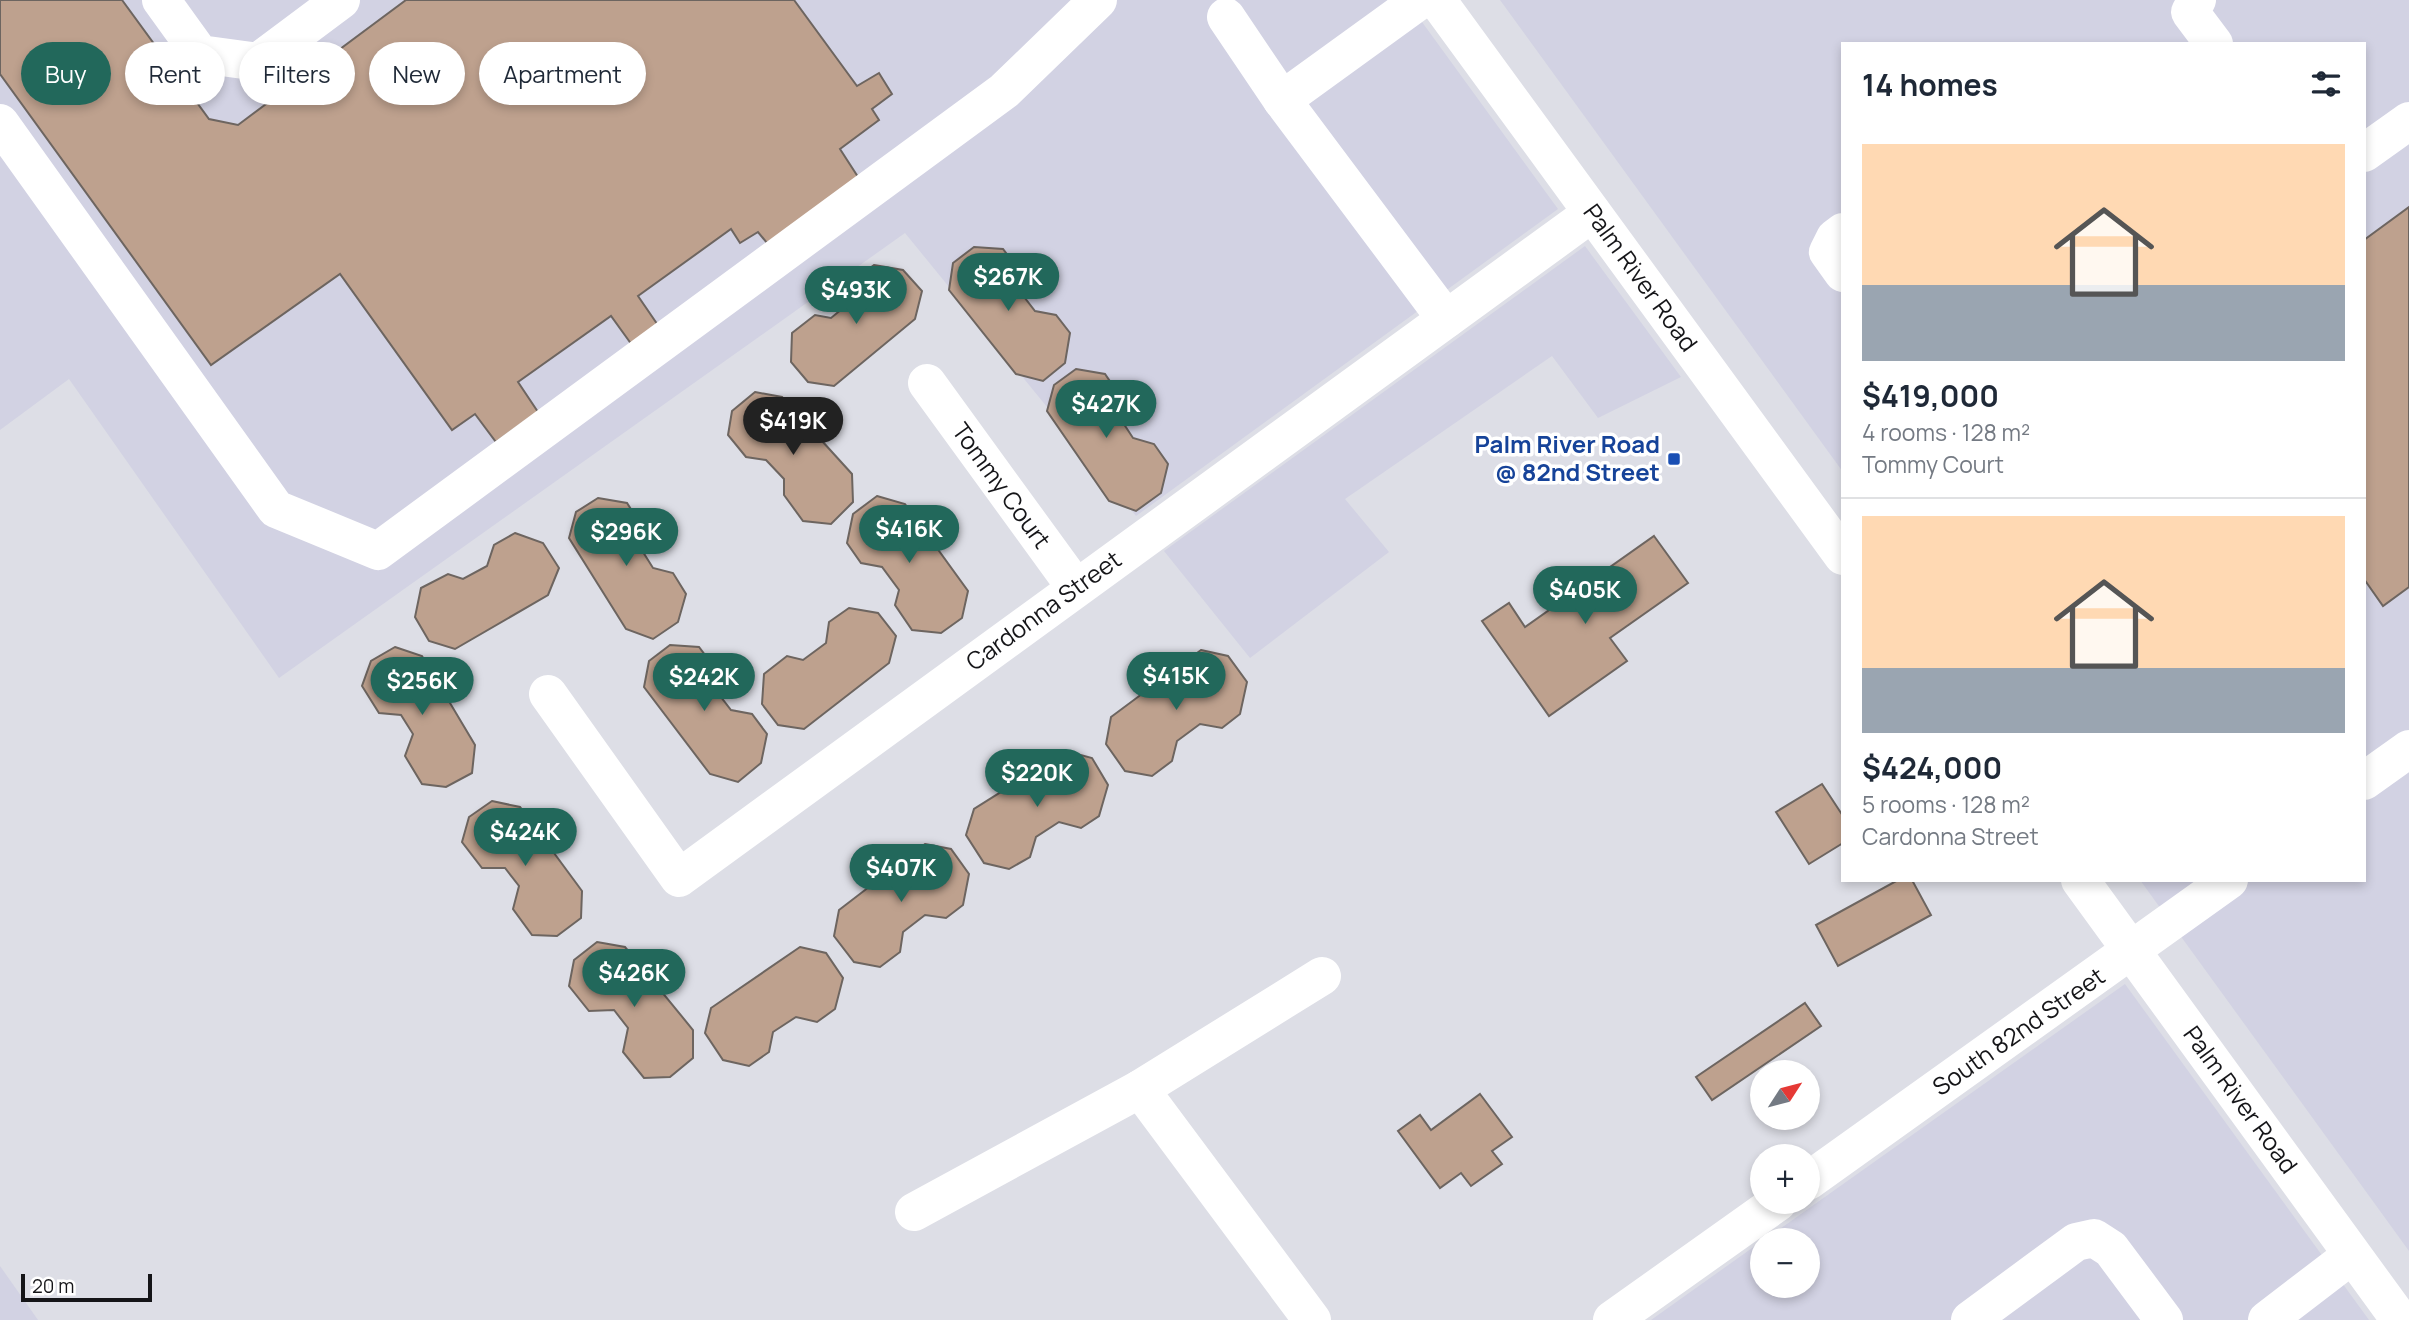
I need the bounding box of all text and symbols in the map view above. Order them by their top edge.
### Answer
chip: Buy [21,42,111,105]
chip: Rent [125,42,225,105]
chip: Filters [239,42,355,105]
chip: New [369,42,465,105]
chip: Apartment [479,42,646,105]
text: 14 homes [1862,64,1998,105]
icon: filters [2307,65,2345,103]
icon: home [2041,189,2167,315]
street label: Palm River Road [1576,197,1706,358]
pin: $267K [959,254,1057,313]
text: $267K [973,260,1043,292]
pin: $493K [807,266,905,326]
text: $493K [821,273,891,305]
text: $419,000 [1862,375,1999,416]
pin: $427K [1057,380,1155,440]
text: $427K [1071,387,1141,419]
pin: $419K [744,398,842,457]
text: $419K [759,404,827,436]
street label: Tommy Court [945,415,1059,555]
text: 4 rooms · 128 m² [1862,416,2030,448]
place label: Palm River Road @ 82nd Street [1475,427,1660,488]
text: Tommy Court [1862,448,2004,480]
marker: Palm River Road @ 82nd Street [1666,451,1682,467]
pin: $416K [860,505,958,565]
pin: $296K [577,508,675,568]
text: $416K [875,512,943,544]
text: $296K [590,515,662,547]
street label: Cardonna Street [959,542,1127,677]
icon: home [2041,561,2167,687]
pin: $405K [1536,566,1634,626]
text: $405K [1549,573,1621,605]
pin: $415K [1127,652,1225,712]
pin: $242K [655,654,753,713]
pin: $256K [373,658,471,717]
text: $415K [1143,659,1209,691]
text: $242K [669,660,739,692]
text: $256K [387,664,457,696]
text: $424,000 [1862,747,2002,788]
pin: $220K [988,750,1086,809]
text: $220K [1001,756,1073,788]
text: 5 rooms · 128 m² [1862,788,2030,820]
pin: $424K [476,808,574,868]
text: $424K [490,815,560,847]
text: Cardonna Street [1862,820,2039,852]
pin: $407K [852,844,950,904]
text: $407K [866,851,936,883]
pin: $426K [585,950,683,1009]
text: $426K [598,956,670,988]
street label: South 82nd Street [1925,959,2111,1103]
street label: Palm River Road [2176,1019,2306,1180]
north arrow [1750,1060,1820,1130]
map controls [1750,1060,1820,1298]
button: + [1750,1144,1820,1214]
button: − [1750,1228,1820,1298]
scale bar [21,1271,152,1303]
text: 20 m [32,1273,74,1299]

